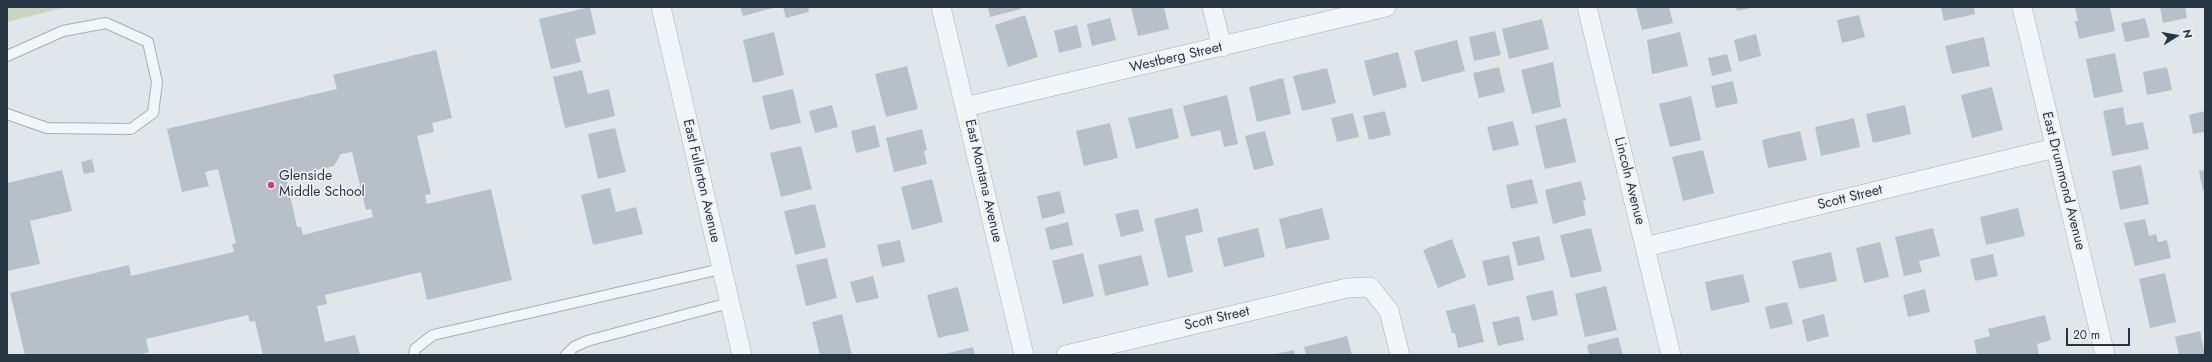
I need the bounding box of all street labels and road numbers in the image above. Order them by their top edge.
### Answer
street label: Westberg Street [1128,39,1224,77]
street label: East Drummond Avenue [2038,110,2088,252]
street label: East Fullerton Avenue [679,118,723,244]
street label: East Montana Avenue [961,118,1005,244]
street label: Lincoln Avenue [1610,135,1648,227]
street label: Scott Street [1816,182,1884,214]
street label: Scott Street [1183,303,1251,335]

